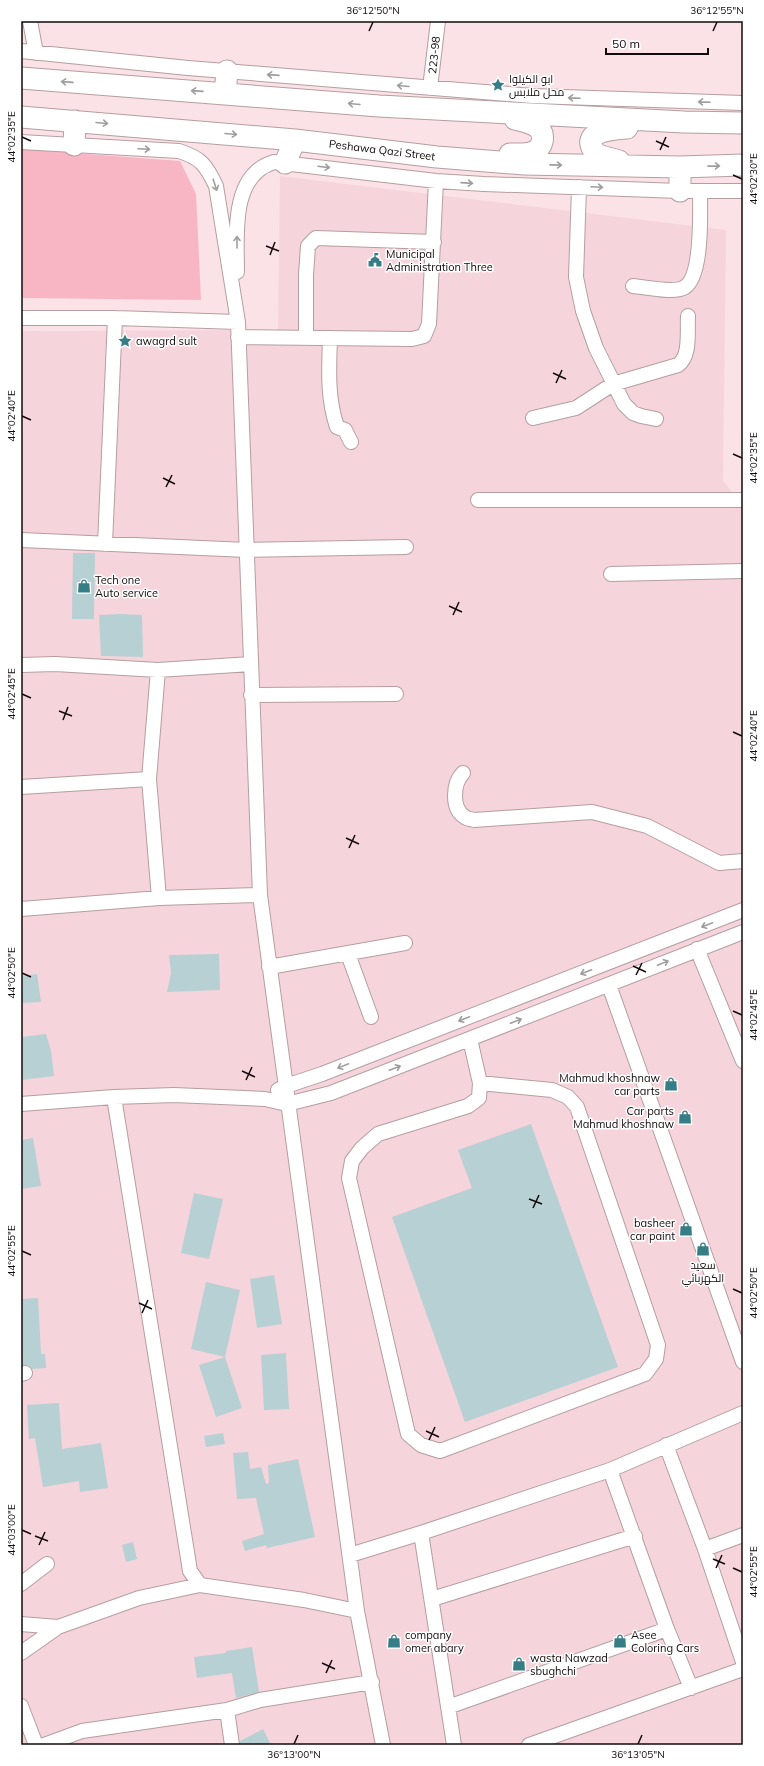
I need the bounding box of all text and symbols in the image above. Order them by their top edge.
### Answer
text: 36°12'50"N [346,4,400,17]
text: 36°12'55"N [690,4,744,17]
scale bar [606,30,708,56]
street label: 223-98 [425,35,443,74]
text: 50 m [612,36,640,51]
one-way arrow [267,71,280,78]
place label: ابو الكيلوا محل ملابس [509,72,564,99]
place icon: ابو الكيلوا محل ملابس [490,77,506,93]
one-way arrow [61,78,74,85]
one-way arrow [396,82,409,90]
one-way arrow [191,88,204,95]
one-way arrow [568,94,581,102]
one-way arrow [698,98,711,106]
one-way arrow [348,101,361,108]
text: 44°02'35"E [5,111,18,163]
one-way arrow [95,119,108,126]
one-way arrow [224,131,237,138]
street label: Peshawa Qazi Street [328,137,436,163]
one-way arrow [137,145,150,152]
text: 44°02'30"E [747,153,760,205]
one-way arrow [549,161,562,168]
one-way arrow [707,162,720,170]
one-way arrow [317,163,330,171]
one-way arrow [211,179,219,191]
one-way arrow [460,180,473,187]
one-way arrow [590,184,603,191]
one-way arrow [233,236,241,249]
place label: Municipal Administration Three [386,247,493,274]
public building icon: Municipal Administration Three [367,252,383,268]
place icon: awagrd sult [117,333,133,349]
place label: awagrd sult [136,334,197,348]
text: 44°02'40"E [5,390,18,442]
text: 44°02'35"E [747,432,760,484]
place label: Tech one Auto service [95,573,158,600]
shop icon: Tech one Auto service [76,578,92,594]
text: 44°02'45"E [5,668,18,720]
text: 44°02'40"E [747,710,760,762]
one-way arrow [701,921,713,929]
text: 44°02'50"E [5,947,18,999]
one-way arrow [657,958,669,966]
one-way arrow [580,969,592,977]
text: 44°02'45"E [747,989,760,1041]
one-way arrow [459,1015,471,1023]
one-way arrow [510,1017,522,1024]
one-way arrow [338,1062,350,1070]
one-way arrow [389,1064,401,1072]
place label: Mahmud khoshnaw car parts [559,1071,660,1098]
shop icon: Mahmud khoshnaw car parts [663,1076,679,1092]
place label: Car parts Mahmud khoshnaw [573,1104,674,1131]
shop icon: Car parts Mahmud khoshnaw [677,1109,693,1125]
place label: basheer car paint [630,1216,675,1243]
shop icon: basheer car paint [678,1221,694,1237]
text: 44°02'55"E [5,1225,18,1277]
shop icon: سعيد الكهربائي [695,1241,711,1257]
place label: سعيد الكهربائي [682,1258,724,1287]
text: 44°02'50"E [747,1267,760,1319]
text: 44°03'00"E [5,1504,18,1556]
text: 44°02'55"E [747,1546,760,1598]
place label: company omer abary [405,1628,464,1655]
place label: Asee Coloring Cars [631,1628,699,1655]
shop icon: company omer abary [386,1633,402,1649]
shop icon: Asee Coloring Cars [612,1633,628,1649]
place label: wasta Nawzad sbughchi [530,1651,608,1678]
shop icon: wasta Nawzad sbughchi [511,1656,527,1672]
text: 36°13'00"N [267,1748,321,1761]
text: 36°13'05"N [611,1748,665,1761]

